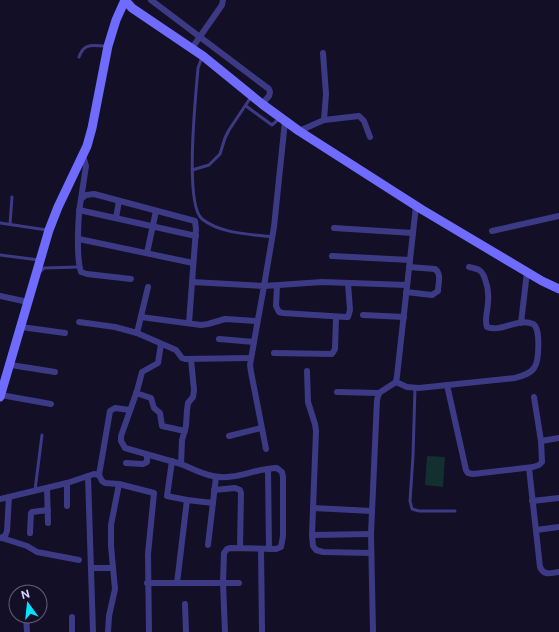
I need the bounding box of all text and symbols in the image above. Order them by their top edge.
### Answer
north arrow [8,584,48,624]
text: N [20,587,31,601]

